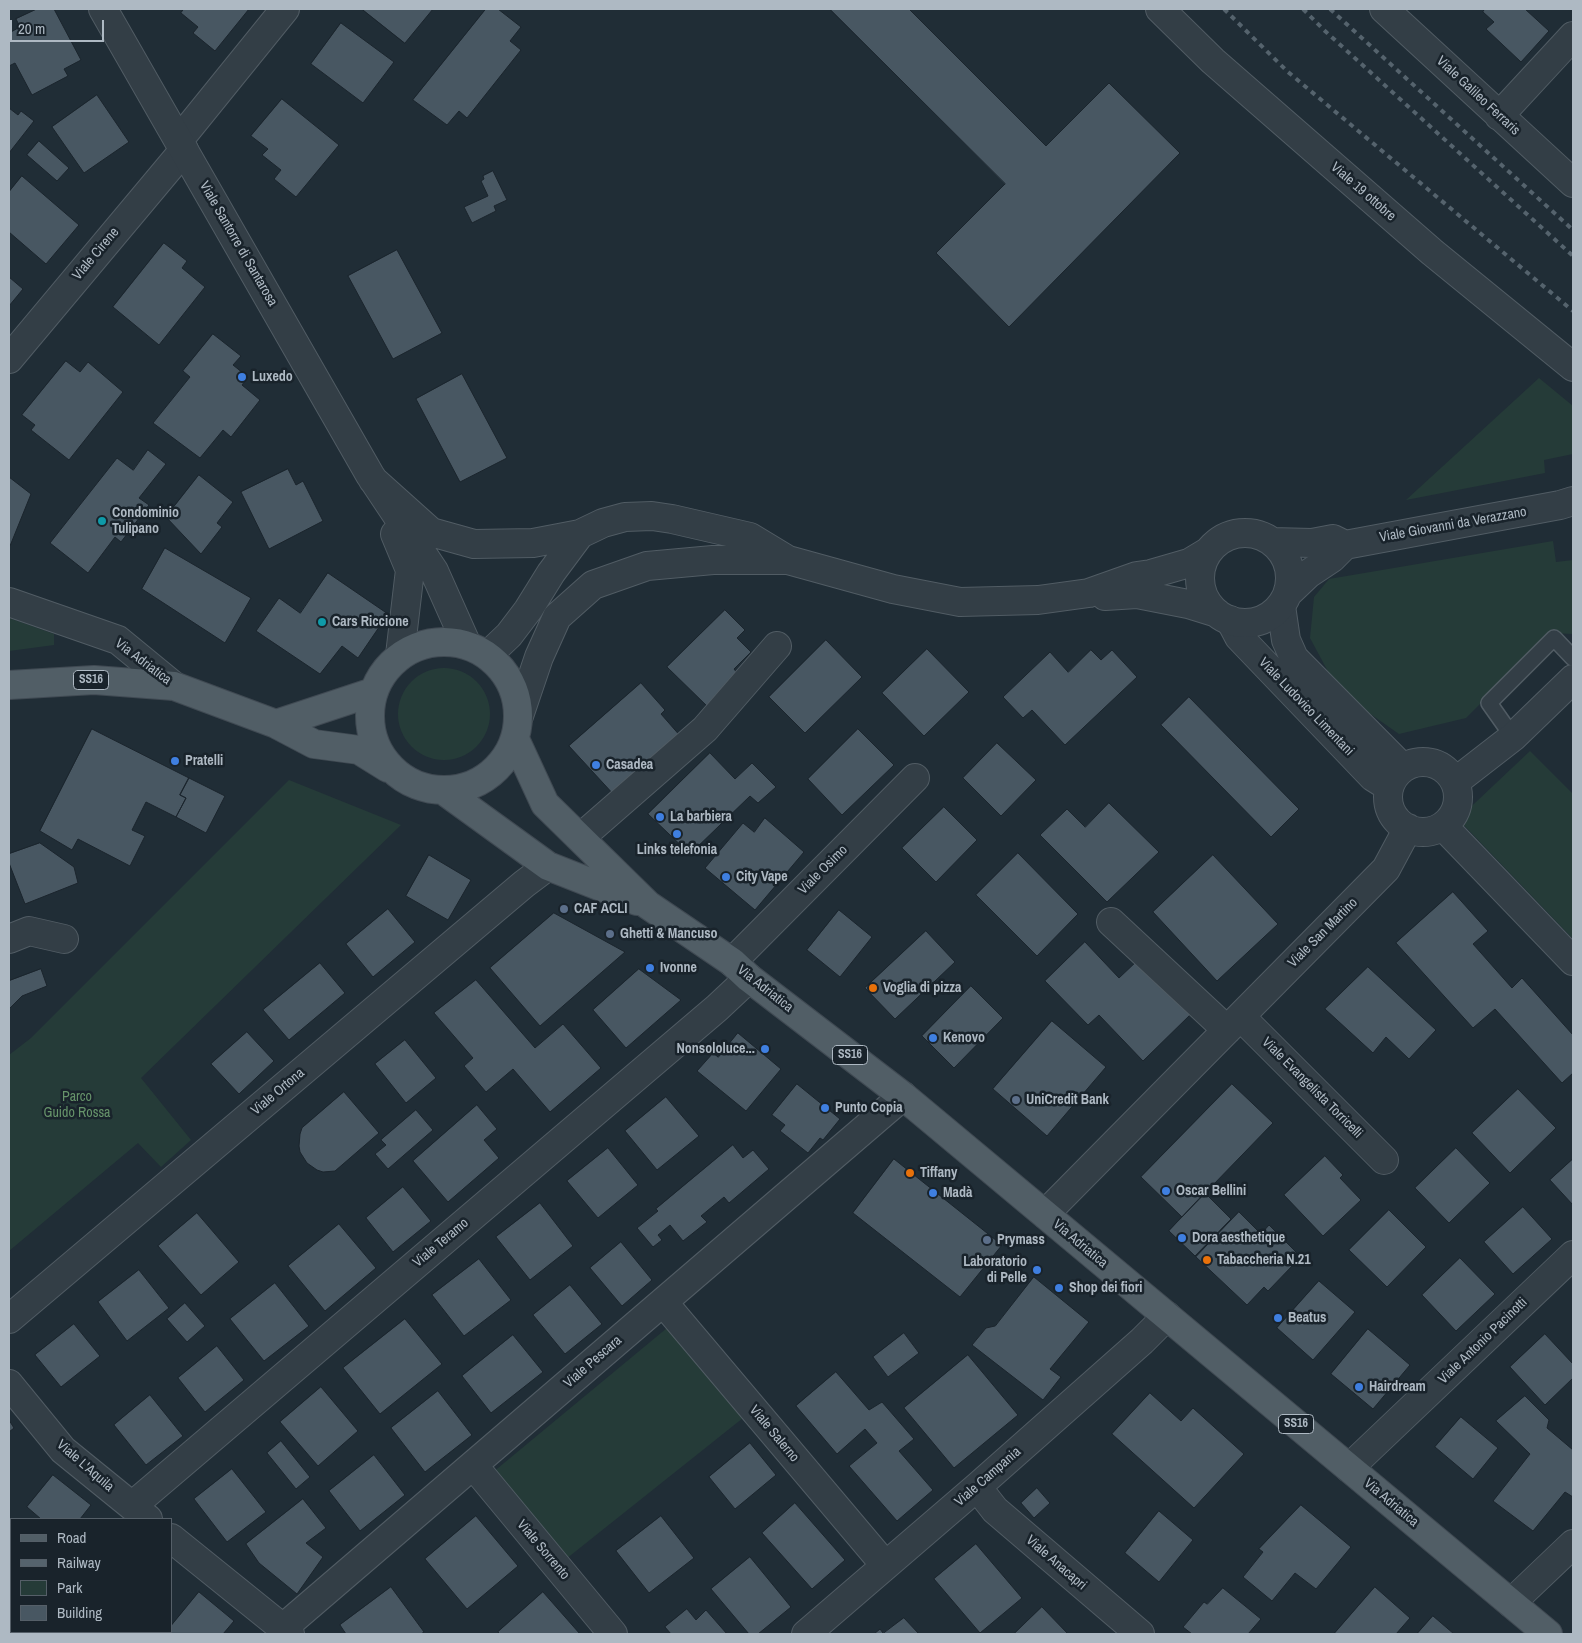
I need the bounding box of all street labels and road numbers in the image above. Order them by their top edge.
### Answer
street label: Viale Galileo Ferraris [1433,53,1523,139]
street label: Viale 19 ottobre [1327,159,1399,225]
street label: Viale Santorre di Santarosa [195,179,281,309]
street label: Viale Cirene [69,224,123,284]
street label: Viale Giovanni da Verazzano [1378,504,1528,546]
street label: Via Adriatica [112,635,174,689]
street label: Viale Ludovico Limentani [1255,654,1357,760]
road number: SS16 [74,670,108,690]
street label: Viale Osimo [795,842,851,898]
street label: Viale San Martino [1285,895,1361,971]
street label: Via Adriatica [734,962,796,1016]
street label: Viale Evangelista Torricelli [1258,1034,1366,1142]
road number: SS16 [832,1046,868,1064]
street label: Viale Ortona [248,1065,308,1119]
street label: Viale Teramo [410,1215,472,1271]
street label: Via Adriatica [1049,1216,1111,1272]
street label: Viale Antonio Pacinotti [1435,1294,1531,1388]
street label: Viale Pescara [561,1332,625,1392]
street label: Viale Salerno [745,1402,803,1466]
road number: SS16 [1278,1415,1314,1434]
street label: Viale L'Aquila [53,1437,117,1495]
street label: Viale Campania [951,1444,1025,1510]
street label: Via Adriatica [1360,1475,1422,1531]
street label: Viale Sorrento [513,1517,573,1583]
street label: Viale Anacapri [1022,1532,1090,1594]

